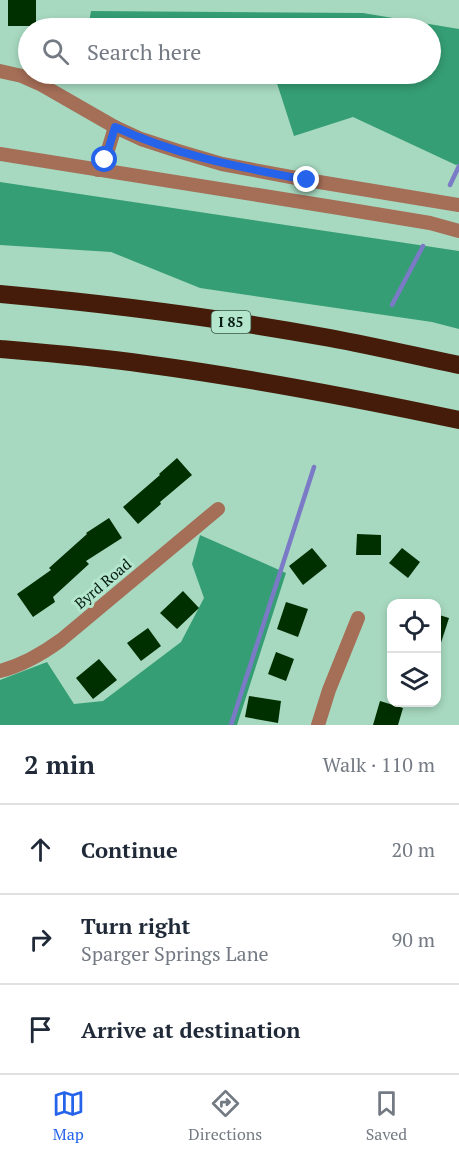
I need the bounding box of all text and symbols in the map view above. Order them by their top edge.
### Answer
search box [18,18,441,84]
icon: search [39,35,72,68]
text: Search here [87,37,201,66]
route start [91,146,117,172]
route end [293,166,319,192]
road number: I 85 [212,311,250,333]
street label: Byrd Road [70,554,135,613]
map controls [387,599,441,707]
button: locate [387,599,441,653]
button: layers [387,653,441,707]
text: 2 min [24,747,95,781]
text: Walk · 110 m [323,751,435,778]
icon: ahead [24,833,57,866]
text: Continue [81,835,178,864]
text: 20 m [392,836,435,863]
text: Turn right [81,911,190,940]
icon: right [24,923,57,956]
text: 90 m [392,926,435,953]
text: Sparger Springs Lane [81,940,269,967]
icon: arrive [24,1013,57,1046]
text: Arrive at destination [81,1015,300,1044]
tab: Map [52,1087,85,1145]
tab: Directions [188,1087,262,1145]
tab: Saved [366,1087,407,1145]

